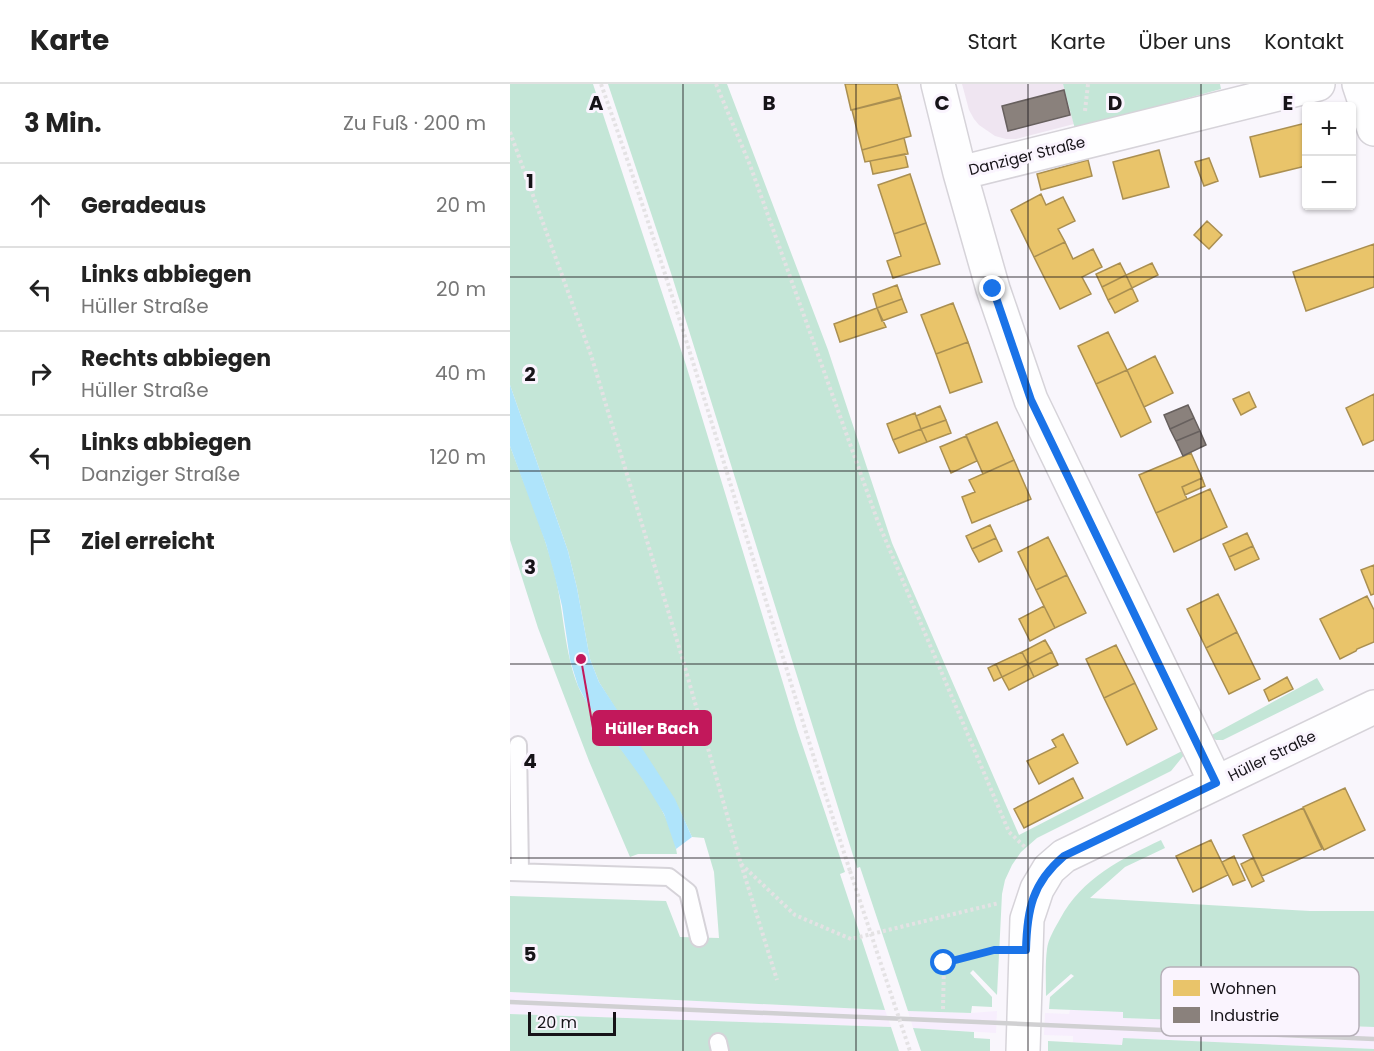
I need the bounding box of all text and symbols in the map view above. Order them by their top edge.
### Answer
text: Karte [30,21,109,60]
text: Start [968,27,1017,56]
text: Karte [1050,27,1106,56]
text: Über uns [1139,27,1231,56]
text: Kontakt [1264,27,1344,56]
text: A [589,89,604,117]
text: B [762,89,776,117]
text: C [934,89,950,117]
text: D [1108,89,1122,117]
text: E [1283,89,1293,117]
map controls [1302,102,1356,210]
button: + [1302,102,1356,156]
text: 3 Min. [24,105,102,141]
text: Zu Fuß · 200 m [343,109,486,137]
street label: Danziger Straße [966,131,1087,180]
button: − [1302,156,1356,210]
text: 1 [526,167,534,195]
icon: ahead [24,189,57,222]
text: Geradeaus [81,190,206,221]
text: 20 m [436,191,486,219]
text: Links abbiegen [81,259,252,290]
icon: left [24,273,57,306]
text: 20 m [436,275,486,303]
route end [979,275,1005,301]
text: Hüller Straße [81,292,209,320]
text: Rechts abbiegen [81,343,271,374]
icon: right [24,357,57,390]
text: 40 m [435,359,486,387]
text: 2 [524,360,536,388]
text: Hüller Straße [81,376,209,404]
text: Links abbiegen [81,427,252,458]
icon: left [24,441,57,474]
text: 120 m [430,443,486,471]
text: Danziger Straße [81,460,240,488]
icon: arrive [24,525,57,558]
text: Ziel erreicht [81,526,215,557]
text: 3 [524,553,536,581]
callout: Hüller Bach [593,711,711,745]
text: Hüller Bach [605,717,699,740]
street label: Hüller Straße [1224,725,1319,786]
text: 4 [523,747,537,775]
text: 5 [524,940,537,968]
route start [930,949,956,975]
legend [1161,967,1359,1036]
text: Wohnen [1210,977,1277,1000]
text: Industrie [1210,1004,1279,1027]
scale bar [528,1009,616,1036]
text: 20 m [537,1011,577,1034]

